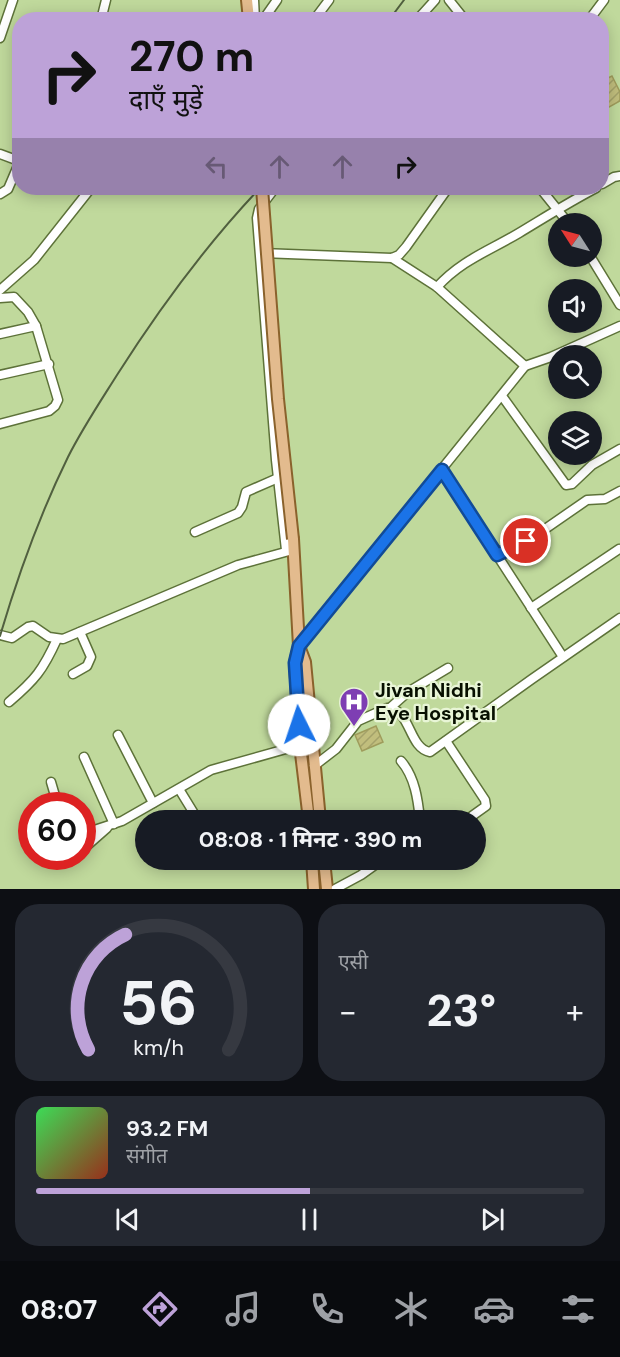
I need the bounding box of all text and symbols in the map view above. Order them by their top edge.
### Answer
text: 270 m [129,29,254,84]
icon: right [30,36,108,114]
text: दाएँ मुड़ें [129,82,203,117]
icon: left [200,150,233,183]
icon: ahead [263,150,296,183]
icon: ahead [326,150,359,183]
icon: right [389,150,422,183]
north arrow [548,213,602,267]
map controls [548,213,602,465]
button: sound [548,279,602,333]
button: search [548,345,602,399]
button: layers [548,411,602,465]
pin [500,515,551,566]
icon: arrive [509,524,542,557]
place label: Jivan Nidhi Eye Hospital [375,677,496,726]
hospital icon: Jivan Nidhi Eye Hospital [338,686,370,728]
position arrow [267,693,331,757]
speed limit sign: 60 [18,792,96,870]
text: 08:08 · 1 मिनट · 390 m [199,825,422,854]
text: एसी [339,949,368,975]
text: 56 [120,962,198,1043]
text: 23° [427,981,496,1040]
text: − [339,990,357,1033]
text: + [566,990,584,1033]
text: km/h [133,1034,184,1062]
text: 93.2 FM [126,1114,208,1143]
text: संगीत [126,1143,167,1169]
icon: previous [111,1203,144,1236]
icon: pause [293,1203,326,1236]
icon: next [476,1203,509,1236]
icon: directions [139,1288,181,1330]
icon: music [222,1288,264,1330]
icon: phone [306,1288,348,1330]
icon: climate [390,1288,432,1330]
icon: car [473,1288,515,1330]
icon: filters [557,1288,599,1330]
text: 08:07 [21,1292,97,1327]

